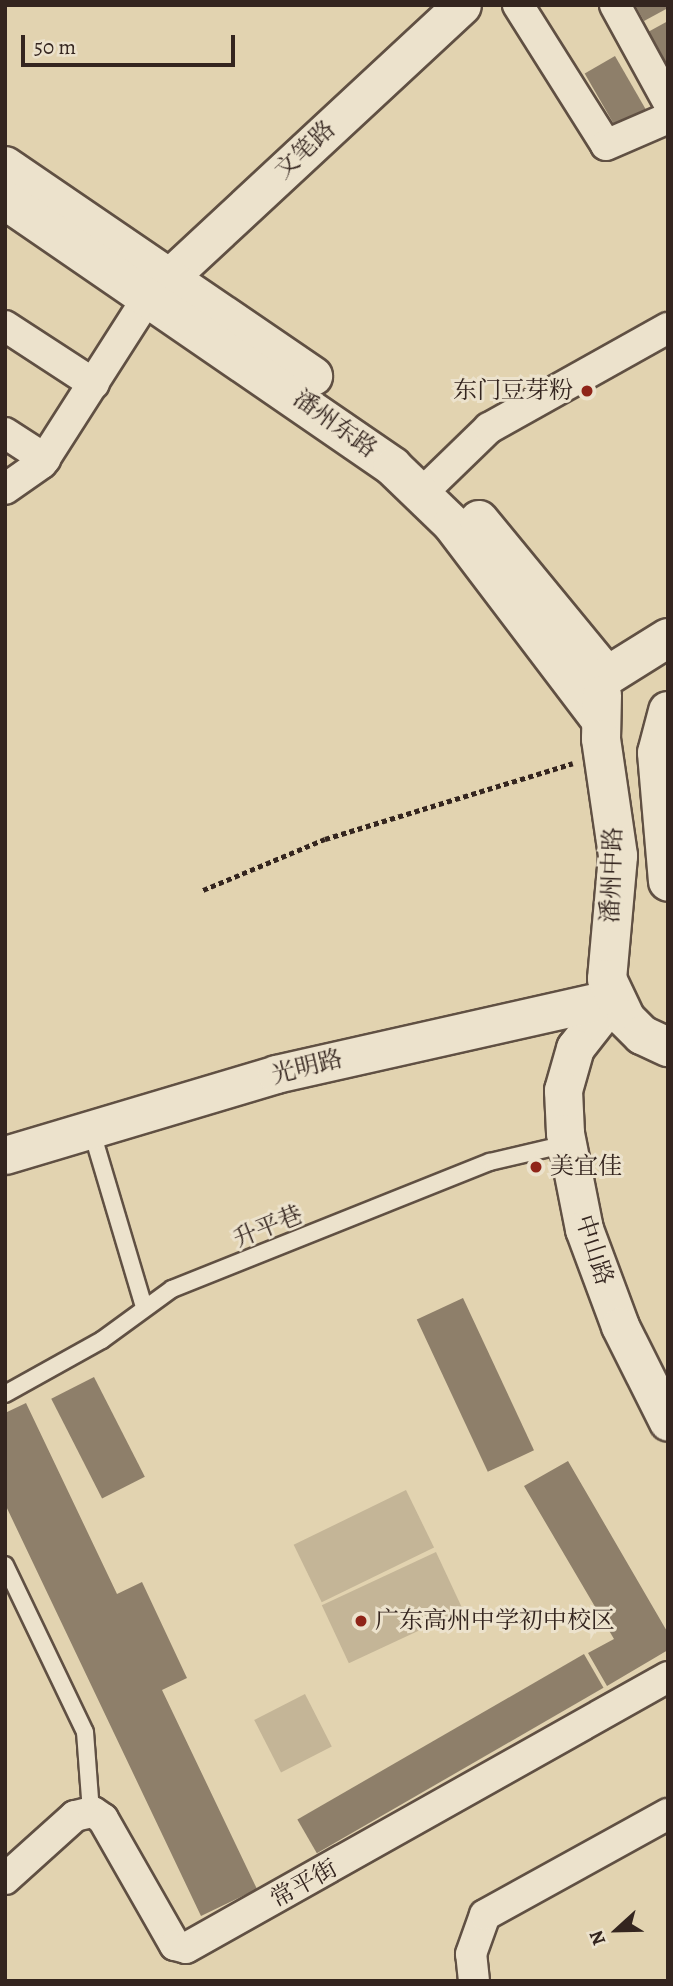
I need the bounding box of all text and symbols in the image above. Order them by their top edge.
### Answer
scale bar [24,21,238,65]
text: 50 m [34,33,76,61]
street label: 文笔路 [269,115,341,185]
place label: 东门豆芽粉 [453,377,573,405]
marker: 东门豆芽粉 [579,383,595,399]
street label: 潘州东路 [288,384,382,464]
street label: 潘州中路 [596,827,628,923]
street label: 光明路 [269,1044,345,1090]
place label: 美宜佳 [550,1153,622,1181]
marker: 美宜佳 [528,1159,544,1175]
street label: 升平巷 [229,1200,307,1254]
street label: 中山路 [569,1211,619,1289]
place label: 广东高州中学初中校区 [375,1607,615,1635]
marker: 广东高州中学初中校区 [353,1613,369,1629]
street label: 常平街 [266,1854,342,1914]
north arrow [582,1895,652,1965]
text: N [583,1927,612,1949]

